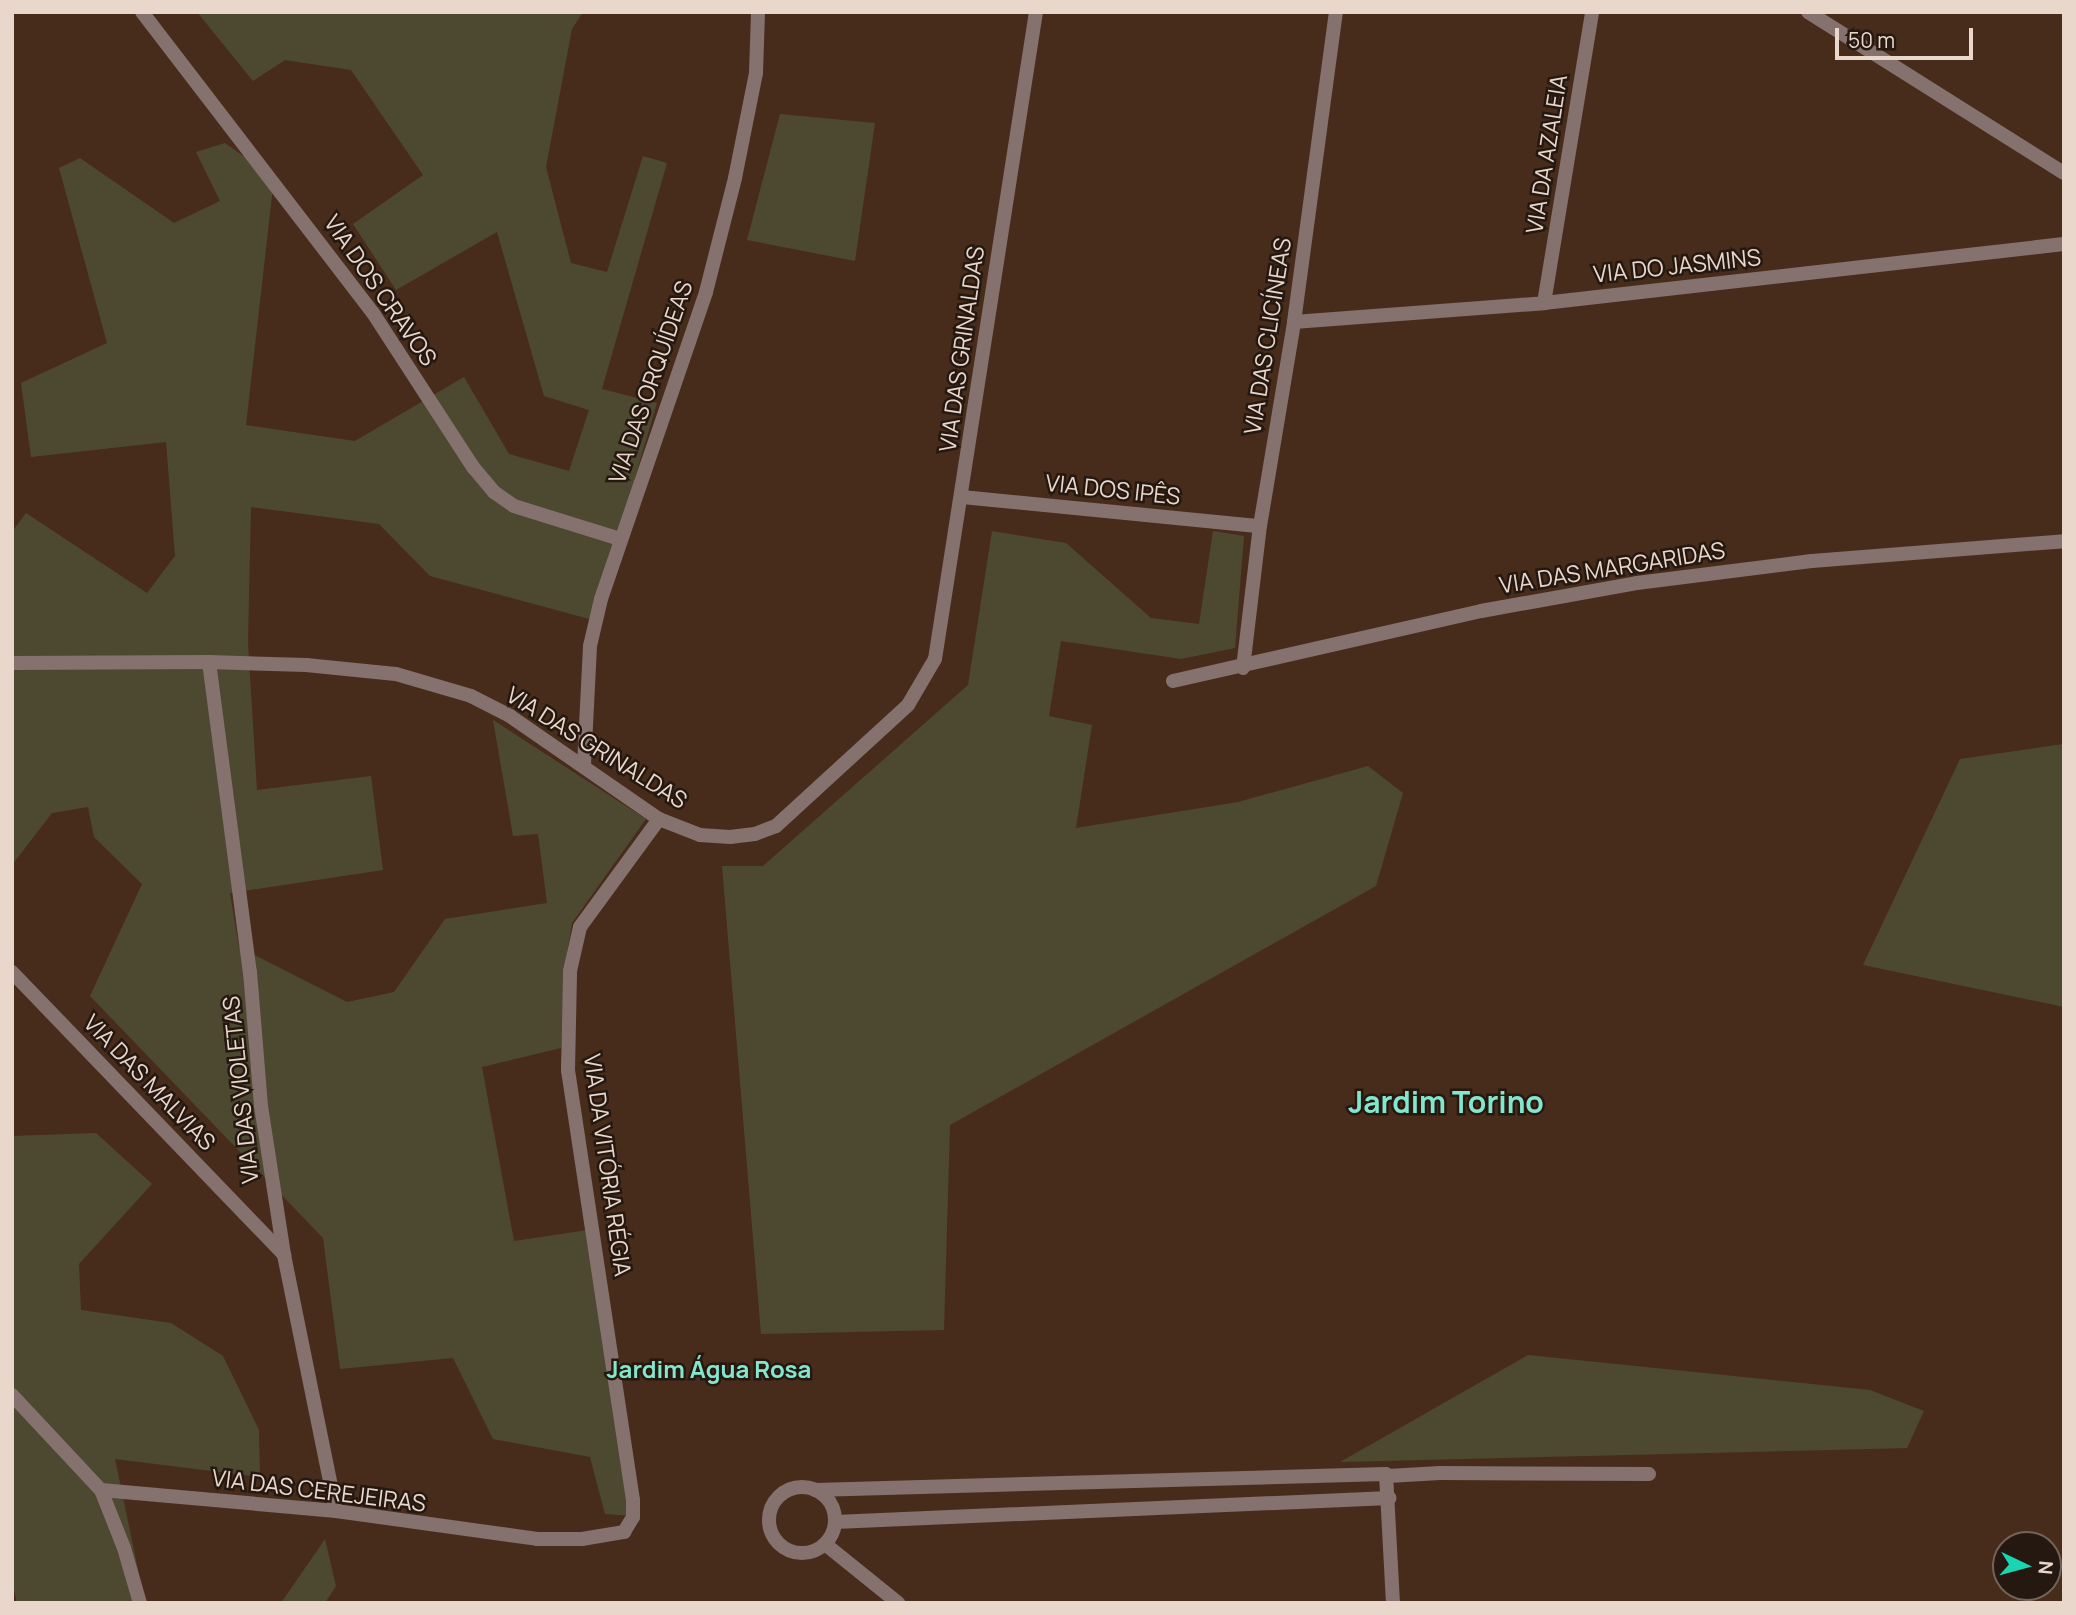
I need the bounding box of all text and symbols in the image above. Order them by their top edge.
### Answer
scale bar [1838,14,1976,58]
text: 50 m [1848,26,1895,54]
street label: VIA DA AZALEIA [1520,73,1572,235]
street label: VIA DOS CRAVOS [319,209,443,371]
street label: VIA DAS CLICÍNEAS [1238,236,1296,436]
street label: VIA DO JASMINS [1592,242,1762,288]
street label: VIA DAS GRINALDAS [933,244,989,454]
street label: VIA DAS ORQUÍDEAS [602,277,698,487]
street label: VIA DOS IPÊS [1044,468,1182,510]
street label: VIA DAS MARGARIDAS [1497,536,1727,598]
street label: VIA DAS GRINALDAS [502,680,692,814]
street label: VIA DAS VIOLETAS [216,995,264,1185]
street label: VIA DAS MALVIAS [78,1009,222,1155]
street label: VIA DA VITÓRIA RÉGIA [579,1052,637,1278]
district label: Jardim Torino [1348,1084,1544,1120]
district label: Jardim Água Rosa [607,1355,811,1383]
street label: VIA DAS CEREJEIRAS [210,1463,428,1517]
north arrow [1992,1531,2062,1601]
text: N [2032,1560,2059,1576]

